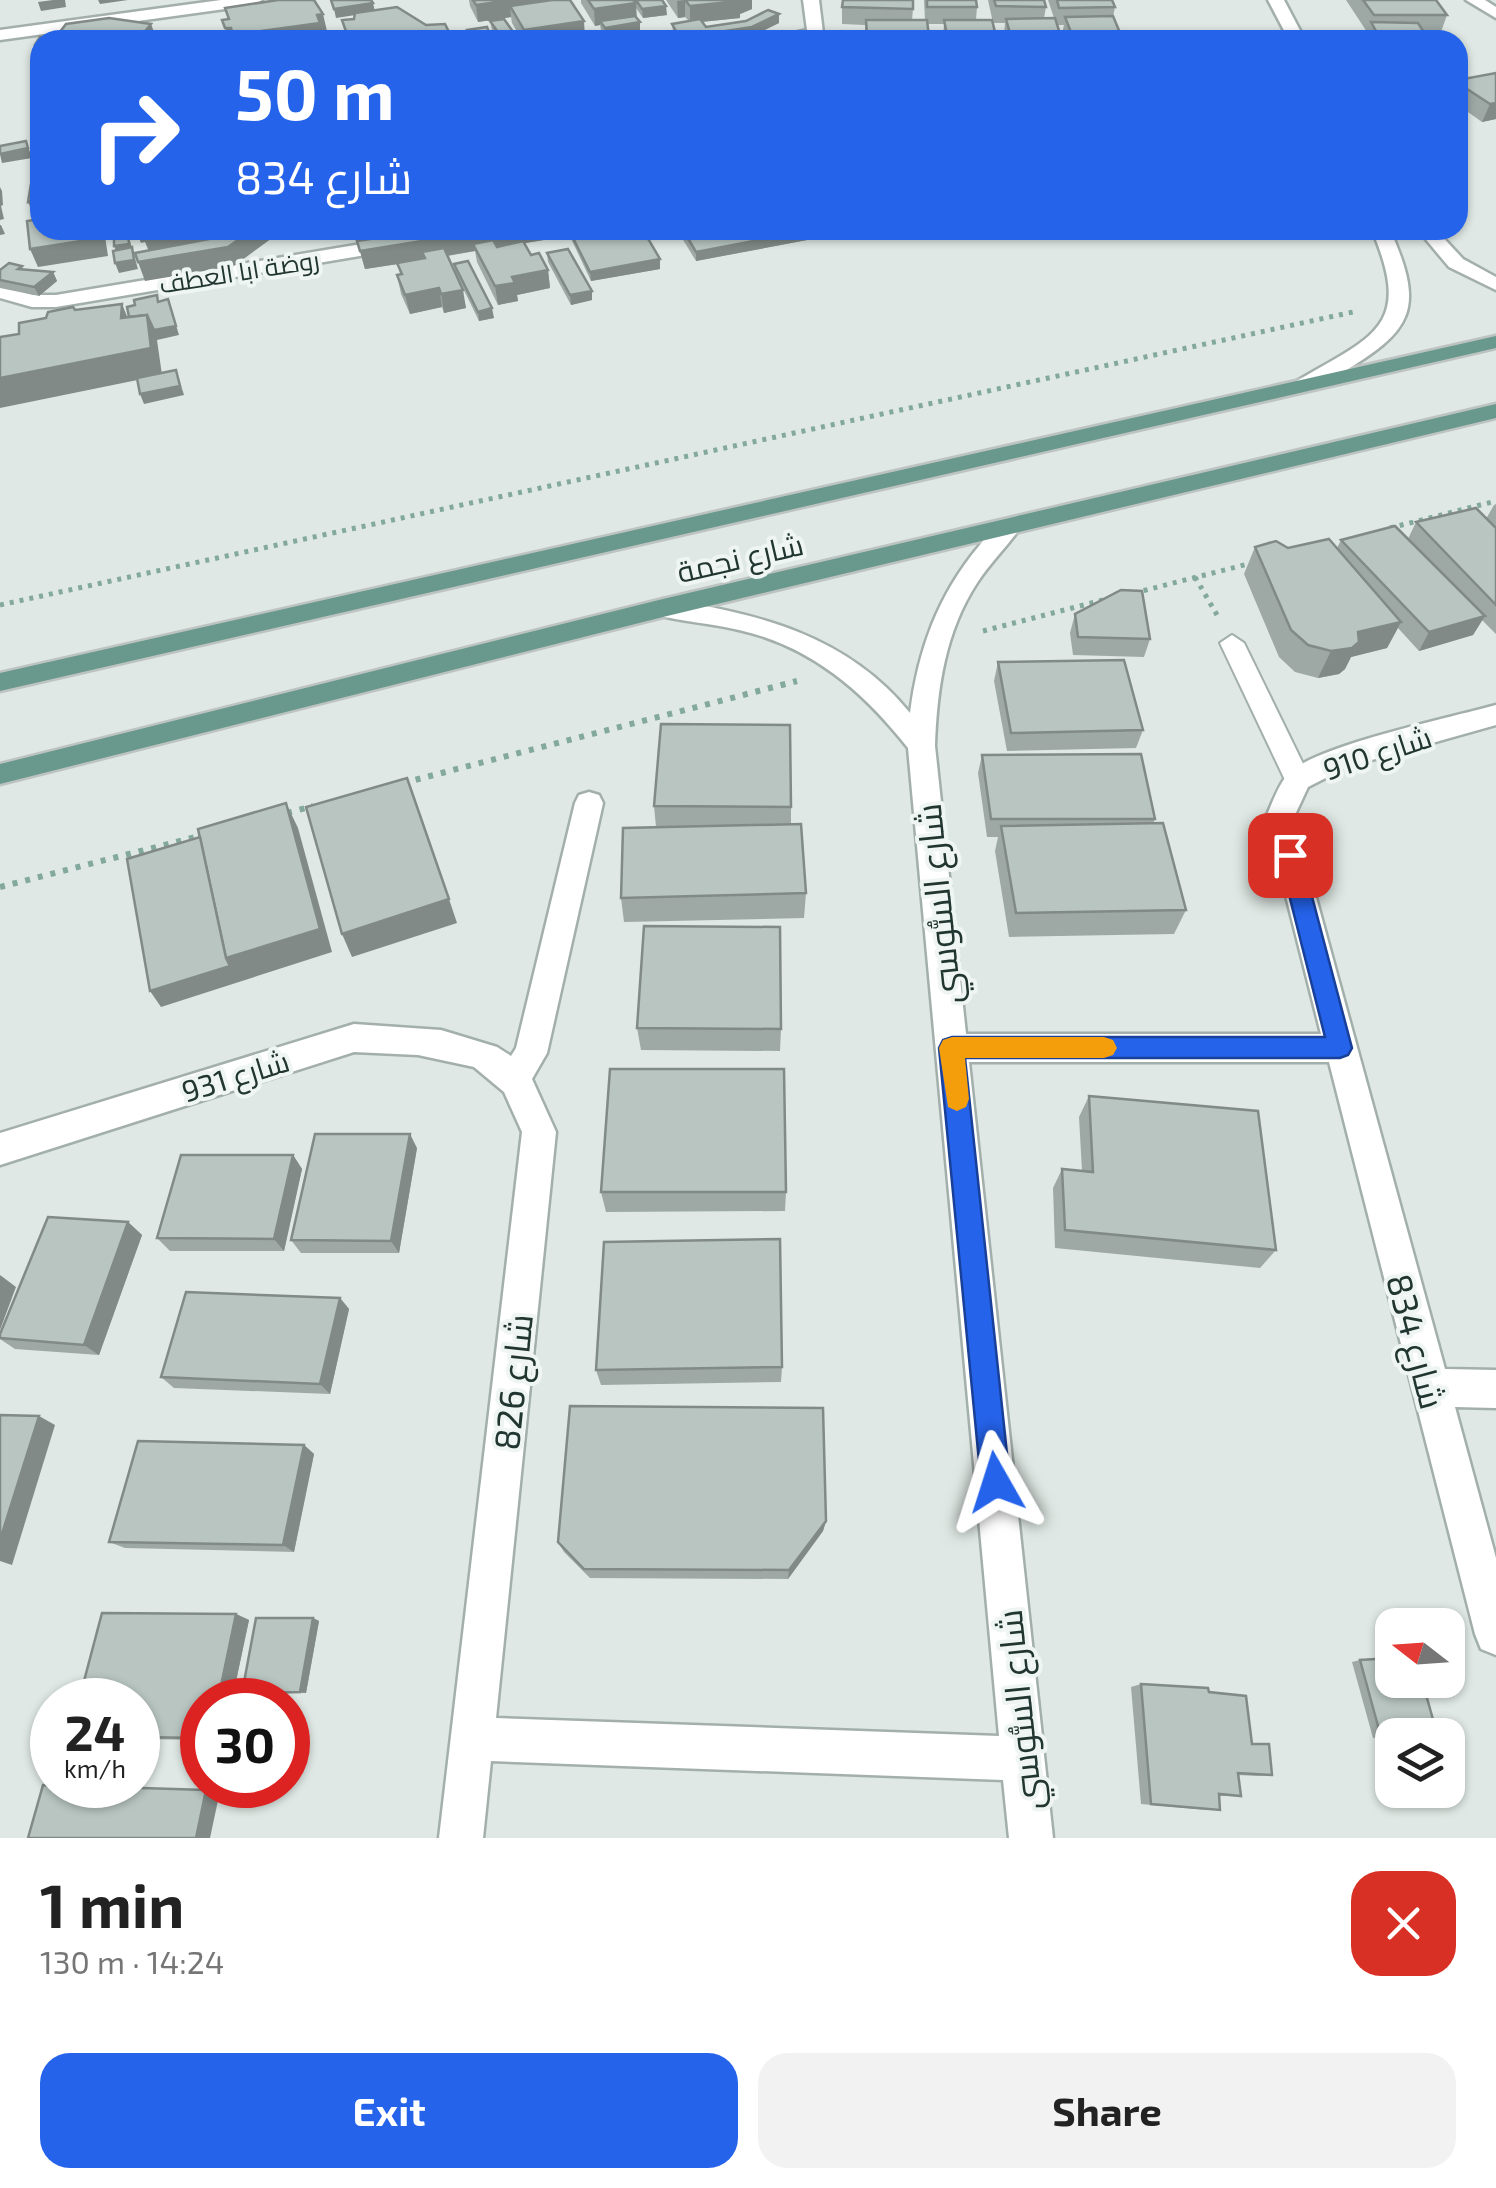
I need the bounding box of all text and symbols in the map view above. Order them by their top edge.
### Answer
text: 50 m [235,50,395,134]
icon: right [70,70,200,200]
text: شارع 834 [235,149,412,203]
street label: روضة ابا العطف [157,244,321,299]
street label: شارع نجمة [673,525,808,593]
street label: شارع 910 [1318,718,1437,790]
street label: شارع السُّوسي [906,801,975,1006]
pin [1248,813,1333,898]
icon: arrive [1263,828,1318,883]
street label: شارع 931 [177,1042,294,1112]
street label: شارع 834 [1375,1269,1455,1414]
street label: شارع 826 [484,1312,544,1453]
position arrow [944,1430,1048,1534]
street label: شارع السُّوسي [987,1607,1056,1812]
north arrow [1375,1608,1465,1698]
map controls [1375,1608,1465,1808]
speed limit sign: 30 [180,1678,310,1808]
text: 24 [65,1701,125,1761]
button: layers [1375,1718,1465,1808]
text: km/h [64,1753,126,1783]
text: 1 min [40,1868,184,1940]
button: close [1351,1871,1456,1976]
text: 130 m · 14:24 [40,1942,224,1980]
button: Exit [40,2053,738,2168]
button: Share [758,2053,1456,2168]

